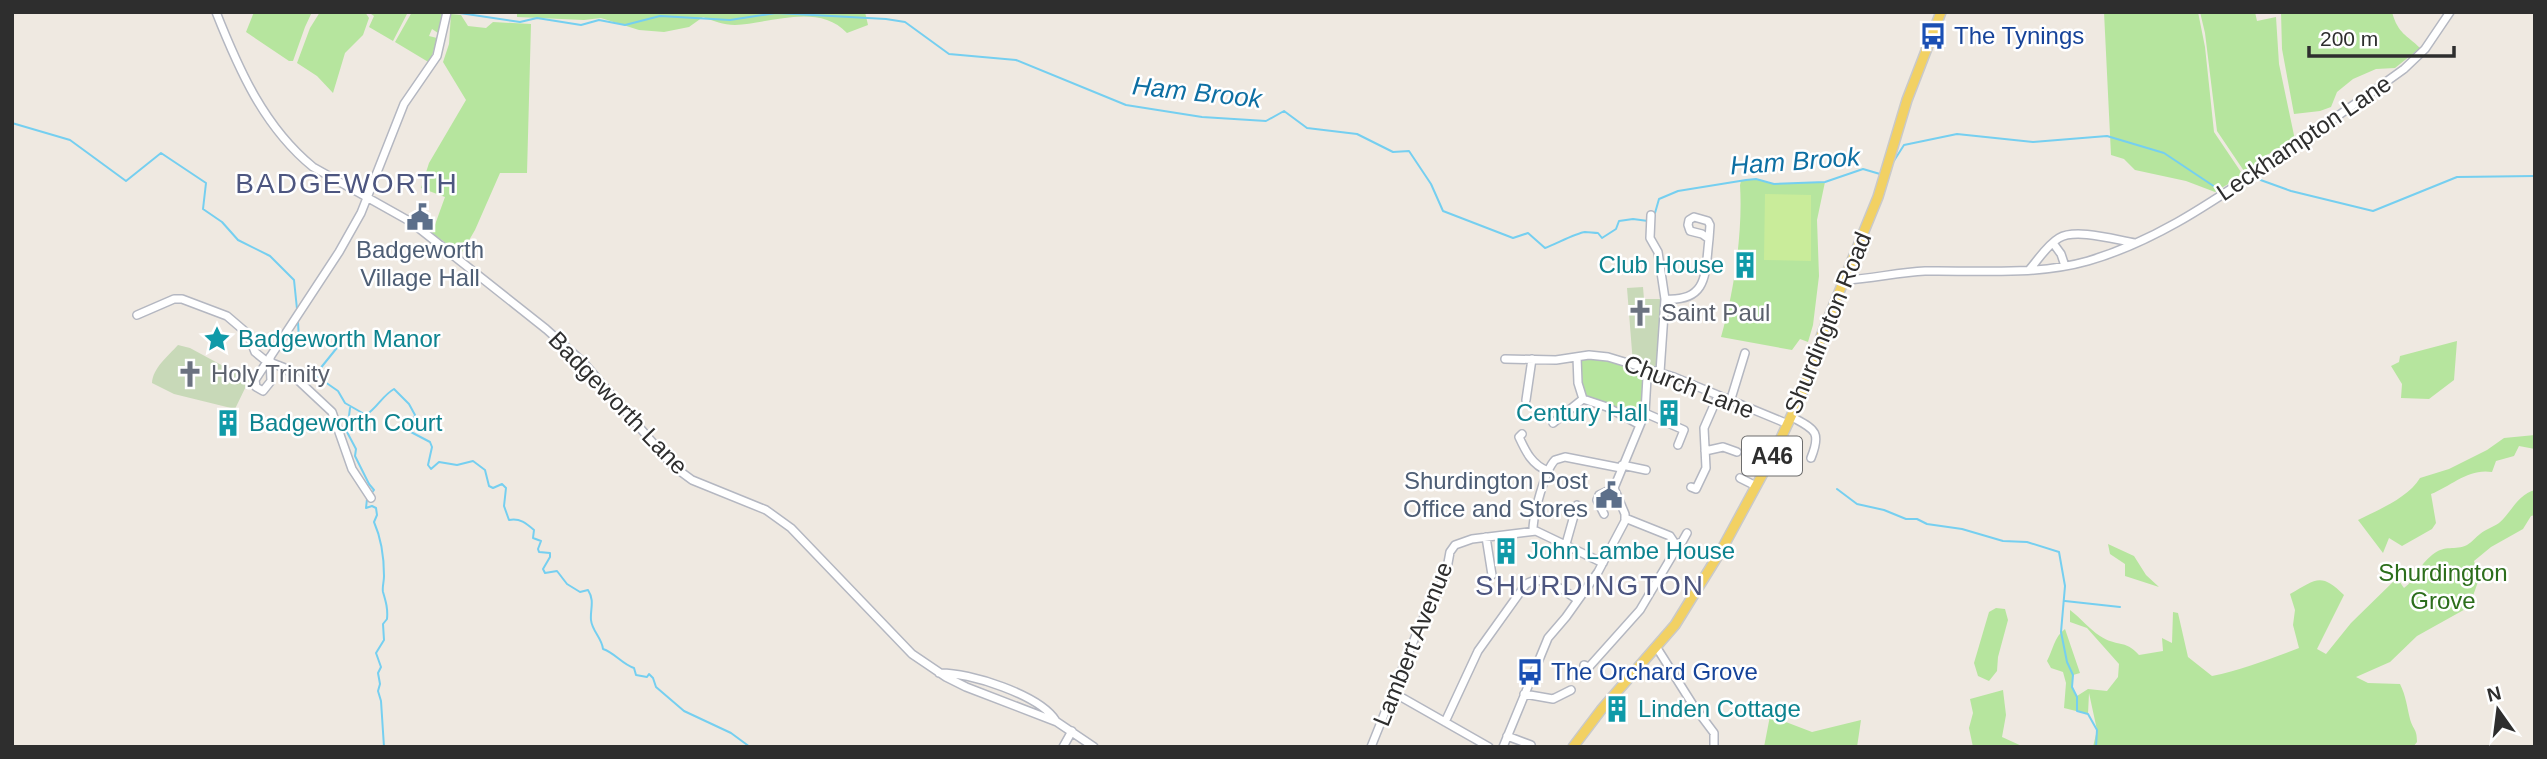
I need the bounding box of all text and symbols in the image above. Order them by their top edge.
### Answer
scale bar [2309,14,2454,58]
bus stop icon: The Tynings [1918,21,1948,51]
place label: The Tynings [1954,22,2084,49]
text: 200 m [2320,27,2378,50]
street label: Leckhampton Lane [2212,69,2396,206]
water label: Ham Brook [1131,70,1265,114]
water label: Ham Brook [1729,141,1863,180]
district label: BADGEWORTH [235,168,459,199]
public building icon: Badgeworth Village Hall [405,202,435,232]
street label: Shurdington Road [1779,228,1876,418]
place label: Badgeworth Village Hall [356,236,484,291]
building icon: Club House [1730,250,1760,280]
place label: Club House [1599,251,1724,278]
church icon: Saint Paul [1625,298,1655,328]
place label: Saint Paul [1661,299,1770,326]
place icon: Badgeworth Manor [202,324,232,354]
place label: Badgeworth Manor [238,325,441,352]
street label: Badgeworth Lane [543,326,693,480]
street label: Church Lane [1620,349,1758,424]
church icon: Holy Trinity [175,359,205,389]
place label: Holy Trinity [211,360,330,387]
building icon: Century Hall [1654,398,1684,428]
place label: Century Hall [1516,399,1648,426]
building icon: Badgeworth Court [213,408,243,438]
place label: Badgeworth Court [249,409,443,436]
road number: A46 [1742,436,1802,476]
place label: Shurdington Post Office and Stores [1403,467,1588,522]
public building icon: Shurdington Post Office and Stores [1594,480,1624,510]
building icon: John Lambe House [1491,536,1521,566]
place label: John Lambe House [1527,537,1735,564]
street label: Lambert Avenue [1367,558,1458,730]
park label: Shurdington Grove [2378,559,2508,614]
district label: SHURDINGTON [1475,570,1705,601]
bus stop icon: The Orchard Grove [1515,657,1545,687]
place label: The Orchard Grove [1551,658,1758,685]
north arrow [2463,675,2533,745]
text: N [2485,682,2503,706]
building icon: Linden Cottage [1602,694,1632,724]
place label: Linden Cottage [1638,695,1801,722]

